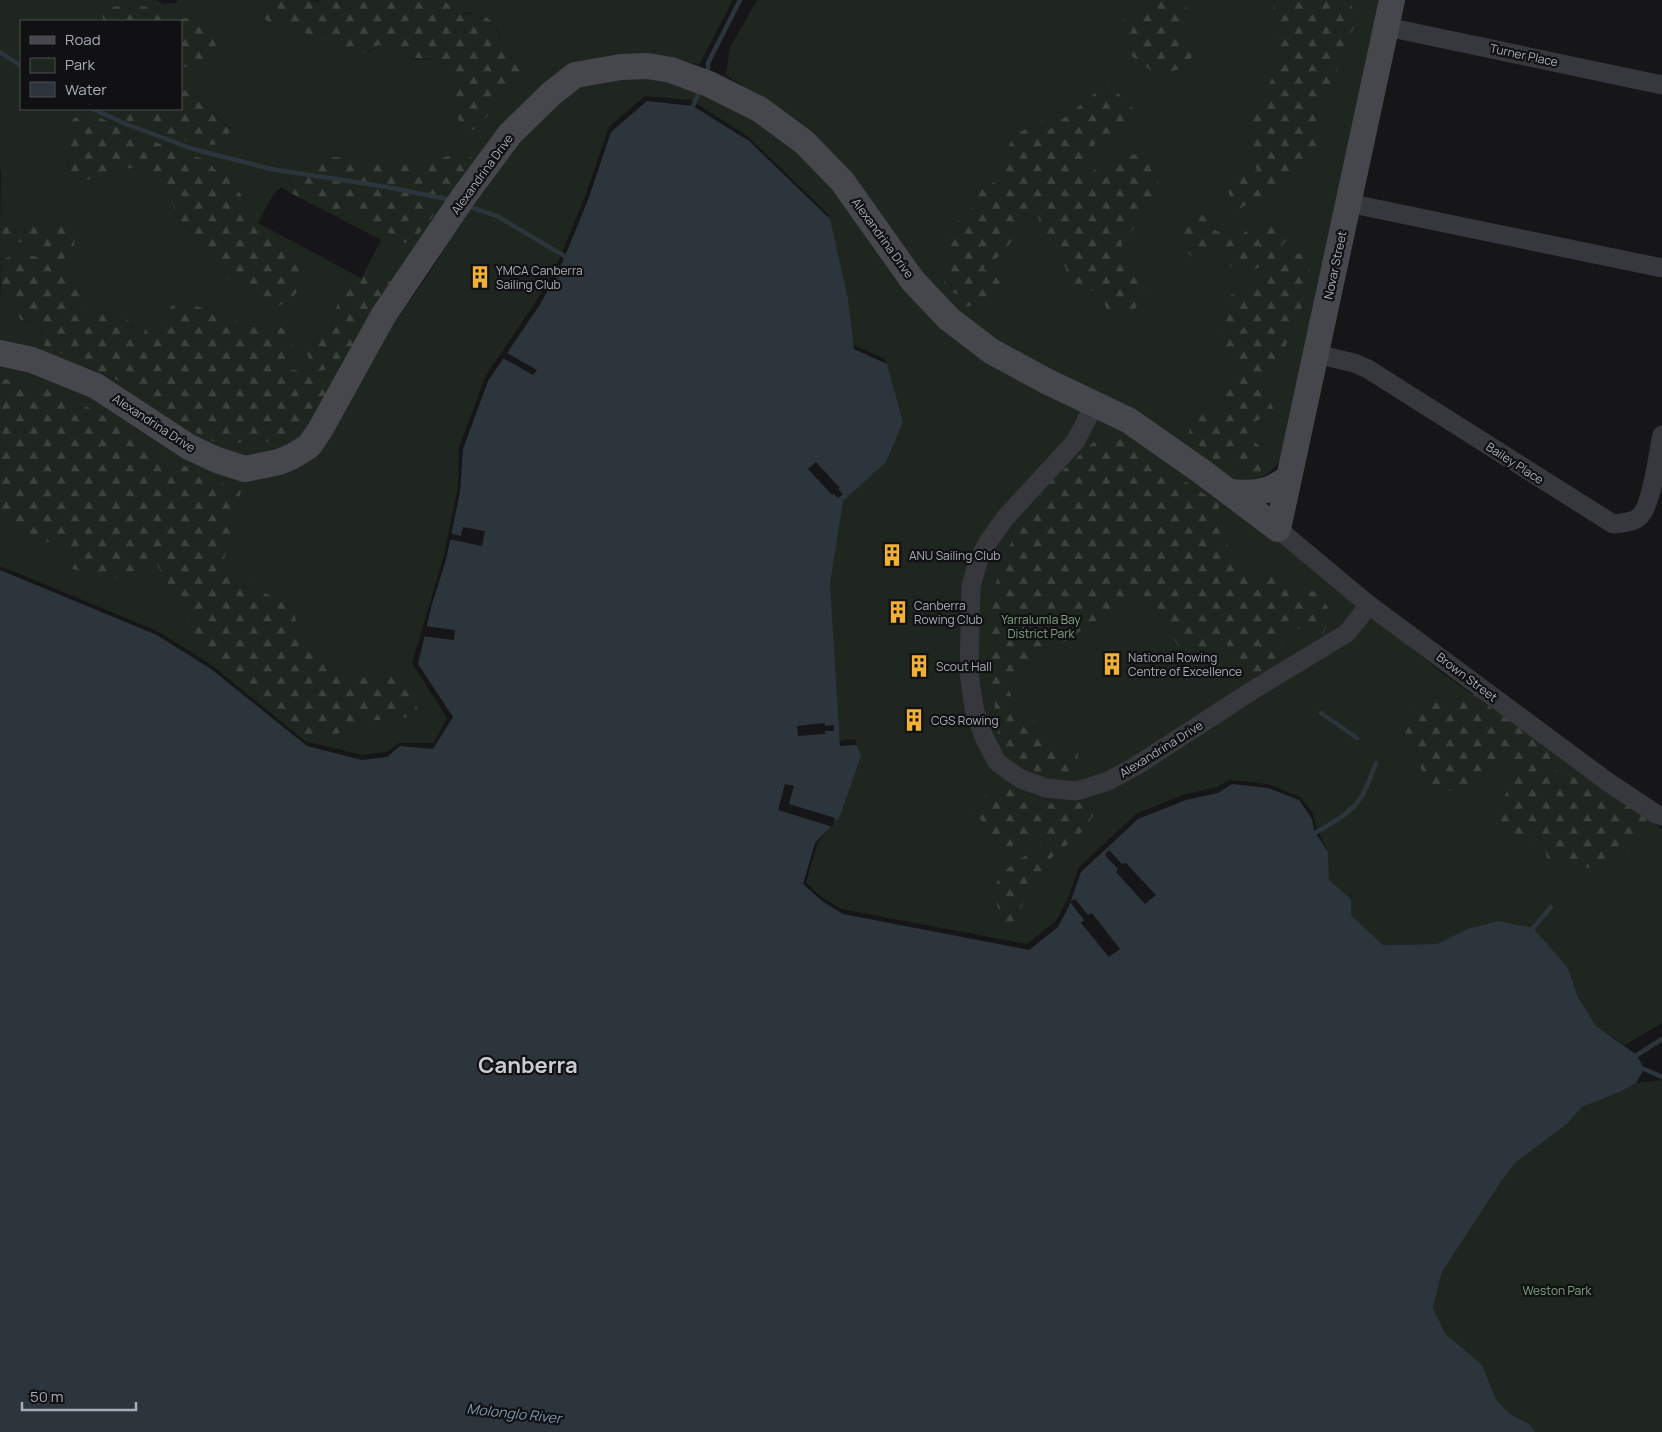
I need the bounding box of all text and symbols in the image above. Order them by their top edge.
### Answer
legend [20,20,182,110]
text: Road [65,29,101,50]
street label: Turner Place [1488,40,1560,70]
text: Park [65,54,95,75]
text: Water [65,79,107,100]
street label: Alexandrina Drive [447,130,517,218]
street label: Alexandrina Drive [848,194,918,282]
street label: Novar Street [1319,229,1351,301]
place label: YMCA Canberra Sailing Club [496,262,583,293]
building icon: YMCA Canberra Sailing Club [467,264,493,290]
street label: Alexandrina Drive [109,390,199,456]
street label: Bailey Place [1483,438,1547,488]
building icon: ANU Sailing Club [879,542,905,568]
place label: ANU Sailing Club [909,547,1000,564]
place label: Canberra Rowing Club [914,597,983,628]
building icon: Canberra Rowing Club [885,599,911,625]
park label: Yarralumla Bay District Park [1001,611,1081,642]
street label: Brown Street [1433,648,1501,706]
place label: National Rowing Centre of Excellence [1128,649,1242,680]
building icon: National Rowing Centre of Excellence [1099,651,1125,677]
building icon: Scout Hall [906,653,932,679]
place label: Scout Hall [936,658,992,675]
building icon: CGS Rowing [901,707,927,733]
place label: CGS Rowing [931,712,999,729]
street label: Alexandrina Drive [1116,716,1206,782]
district label: Canberra [478,1050,578,1080]
park label: Weston Park [1523,1282,1593,1299]
scale bar [22,1380,136,1412]
text: 50 m [30,1386,64,1407]
water label: Molonglo River [466,1399,564,1428]

